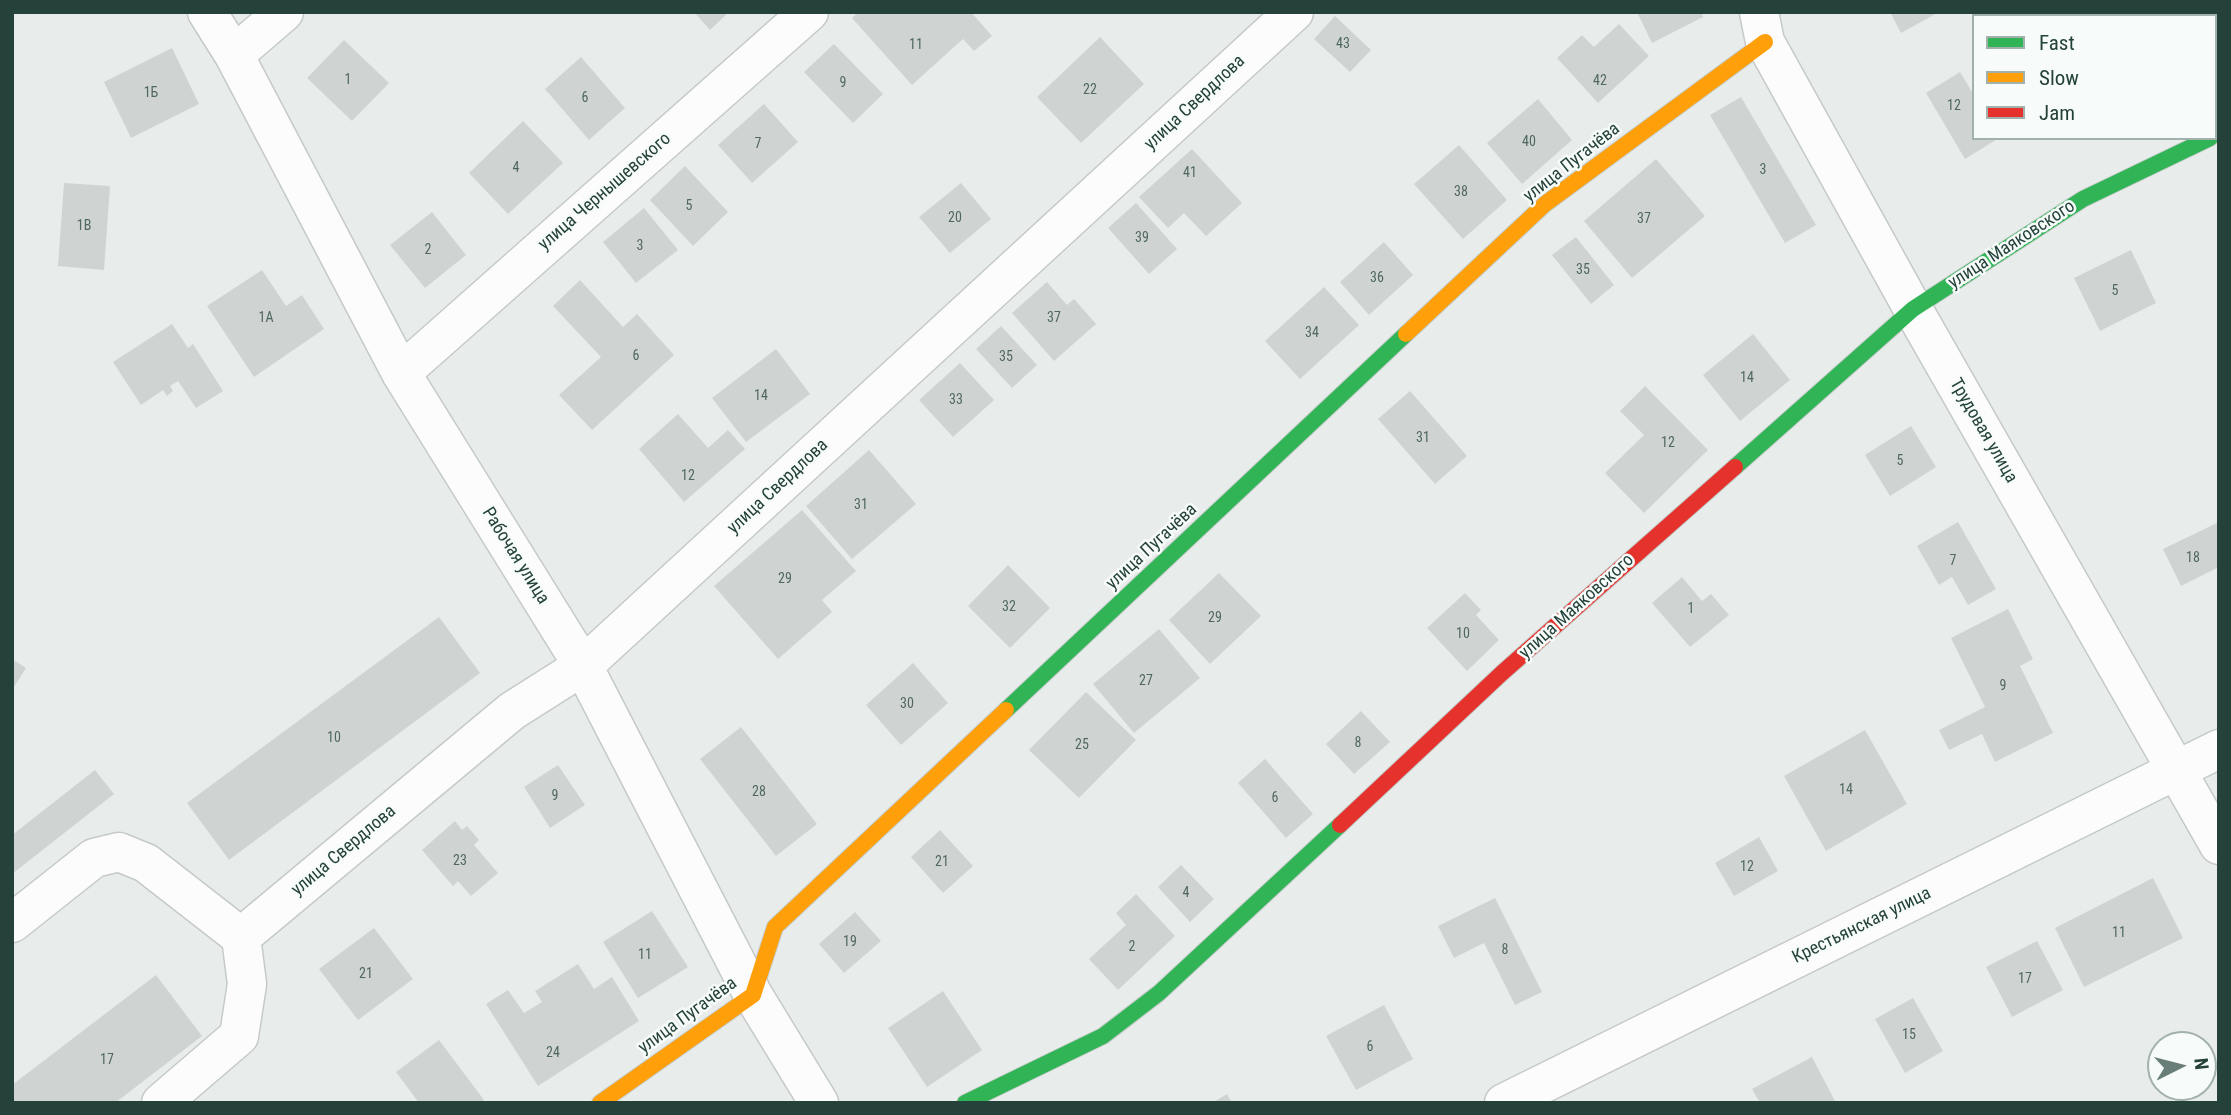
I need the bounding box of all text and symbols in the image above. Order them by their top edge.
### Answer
legend [1972,14,2217,140]
text: Fast [2039,31,2075,55]
house number: 43 [1336,36,1350,52]
house number: 11 [909,37,923,53]
street label: улица Свердлова [1140,51,1250,155]
text: Slow [2039,66,2079,90]
house number: 1 [345,72,351,88]
house number: 42 [1593,73,1607,89]
house number: 9 [840,75,846,91]
house number: 22 [1083,82,1097,98]
house number: 1Б [144,85,158,101]
house number: 6 [582,90,588,106]
house number: 12 [1947,98,1961,114]
text: Jam [2039,101,2075,125]
street label: улица Пугачёва [1519,119,1625,207]
street label: улица Чернышевского [534,128,676,256]
house number: 40 [1522,134,1536,150]
house number: 7 [755,136,761,152]
house number: 4 [513,160,519,176]
house number: 3 [1760,162,1766,178]
house number: 41 [1183,165,1197,181]
house number: 38 [1454,184,1468,200]
street label: улица Маяковского [1945,196,2079,294]
house number: 5 [686,198,692,214]
house number: 20 [948,210,962,226]
house number: 37 [1637,211,1651,227]
house number: 1В [77,218,91,234]
house number: 39 [1135,230,1149,246]
house number: 3 [637,238,643,254]
house number: 2 [425,242,431,258]
house number: 35 [1576,262,1590,278]
house number: 36 [1370,270,1384,286]
house number: 5 [2112,283,2118,299]
house number: 1А [259,310,273,326]
house number: 37 [1047,310,1061,326]
house number: 34 [1305,325,1319,341]
house number: 6 [633,348,639,364]
house number: 35 [999,349,1013,365]
house number: 14 [1740,370,1754,386]
street label: Трудовая улица [1944,375,2022,487]
house number: 14 [754,388,768,404]
house number: 33 [949,392,963,408]
house number: 31 [1416,430,1430,446]
street label: улица Свердлова [723,435,833,539]
house number: 12 [1661,435,1675,451]
house number: 5 [1897,453,1903,469]
house number: 12 [681,468,695,484]
house number: 31 [854,497,868,513]
street label: улица Пугачёва [1102,499,1202,595]
street label: Рабочая улица [477,504,553,608]
street label: улица Маяковского [1515,550,1639,664]
house number: 18 [2186,550,2200,566]
house number: 7 [1950,553,1956,569]
house number: 29 [778,571,792,587]
house number: 32 [1002,599,1016,615]
house number: 1 [1688,601,1694,617]
house number: 29 [1208,610,1222,626]
house number: 10 [1456,626,1470,642]
house number: 27 [1139,673,1153,689]
house number: 9 [2000,678,2006,694]
house number: 30 [900,696,914,712]
house number: 10 [327,730,341,746]
house number: 8 [1355,735,1361,751]
house number: 25 [1075,737,1089,753]
house number: 14 [1839,782,1853,798]
house number: 28 [752,784,766,800]
house number: 9 [552,788,558,804]
house number: 6 [1272,790,1278,806]
street label: улица Свердлова [287,801,401,901]
house number: 23 [453,853,467,869]
house number: 21 [935,854,949,870]
house number: 12 [1740,859,1754,875]
street label: Крестьянская улица [1789,883,1935,969]
house number: 4 [1183,885,1189,901]
house number: 11 [2112,925,2126,941]
house number: 19 [843,934,857,950]
house number: 2 [1129,939,1135,955]
house number: 8 [1502,942,1508,958]
house number: 11 [638,947,652,963]
house number: 21 [359,966,373,982]
house number: 17 [2018,971,2032,987]
street label: улица Пугачёва [635,973,741,1059]
house number: 15 [1902,1027,1916,1043]
north arrow [2147,1031,2217,1101]
house number: 6 [1367,1039,1373,1055]
house number: 24 [546,1045,560,1061]
house number: 17 [100,1052,114,1068]
text: N [2189,1057,2213,1071]

